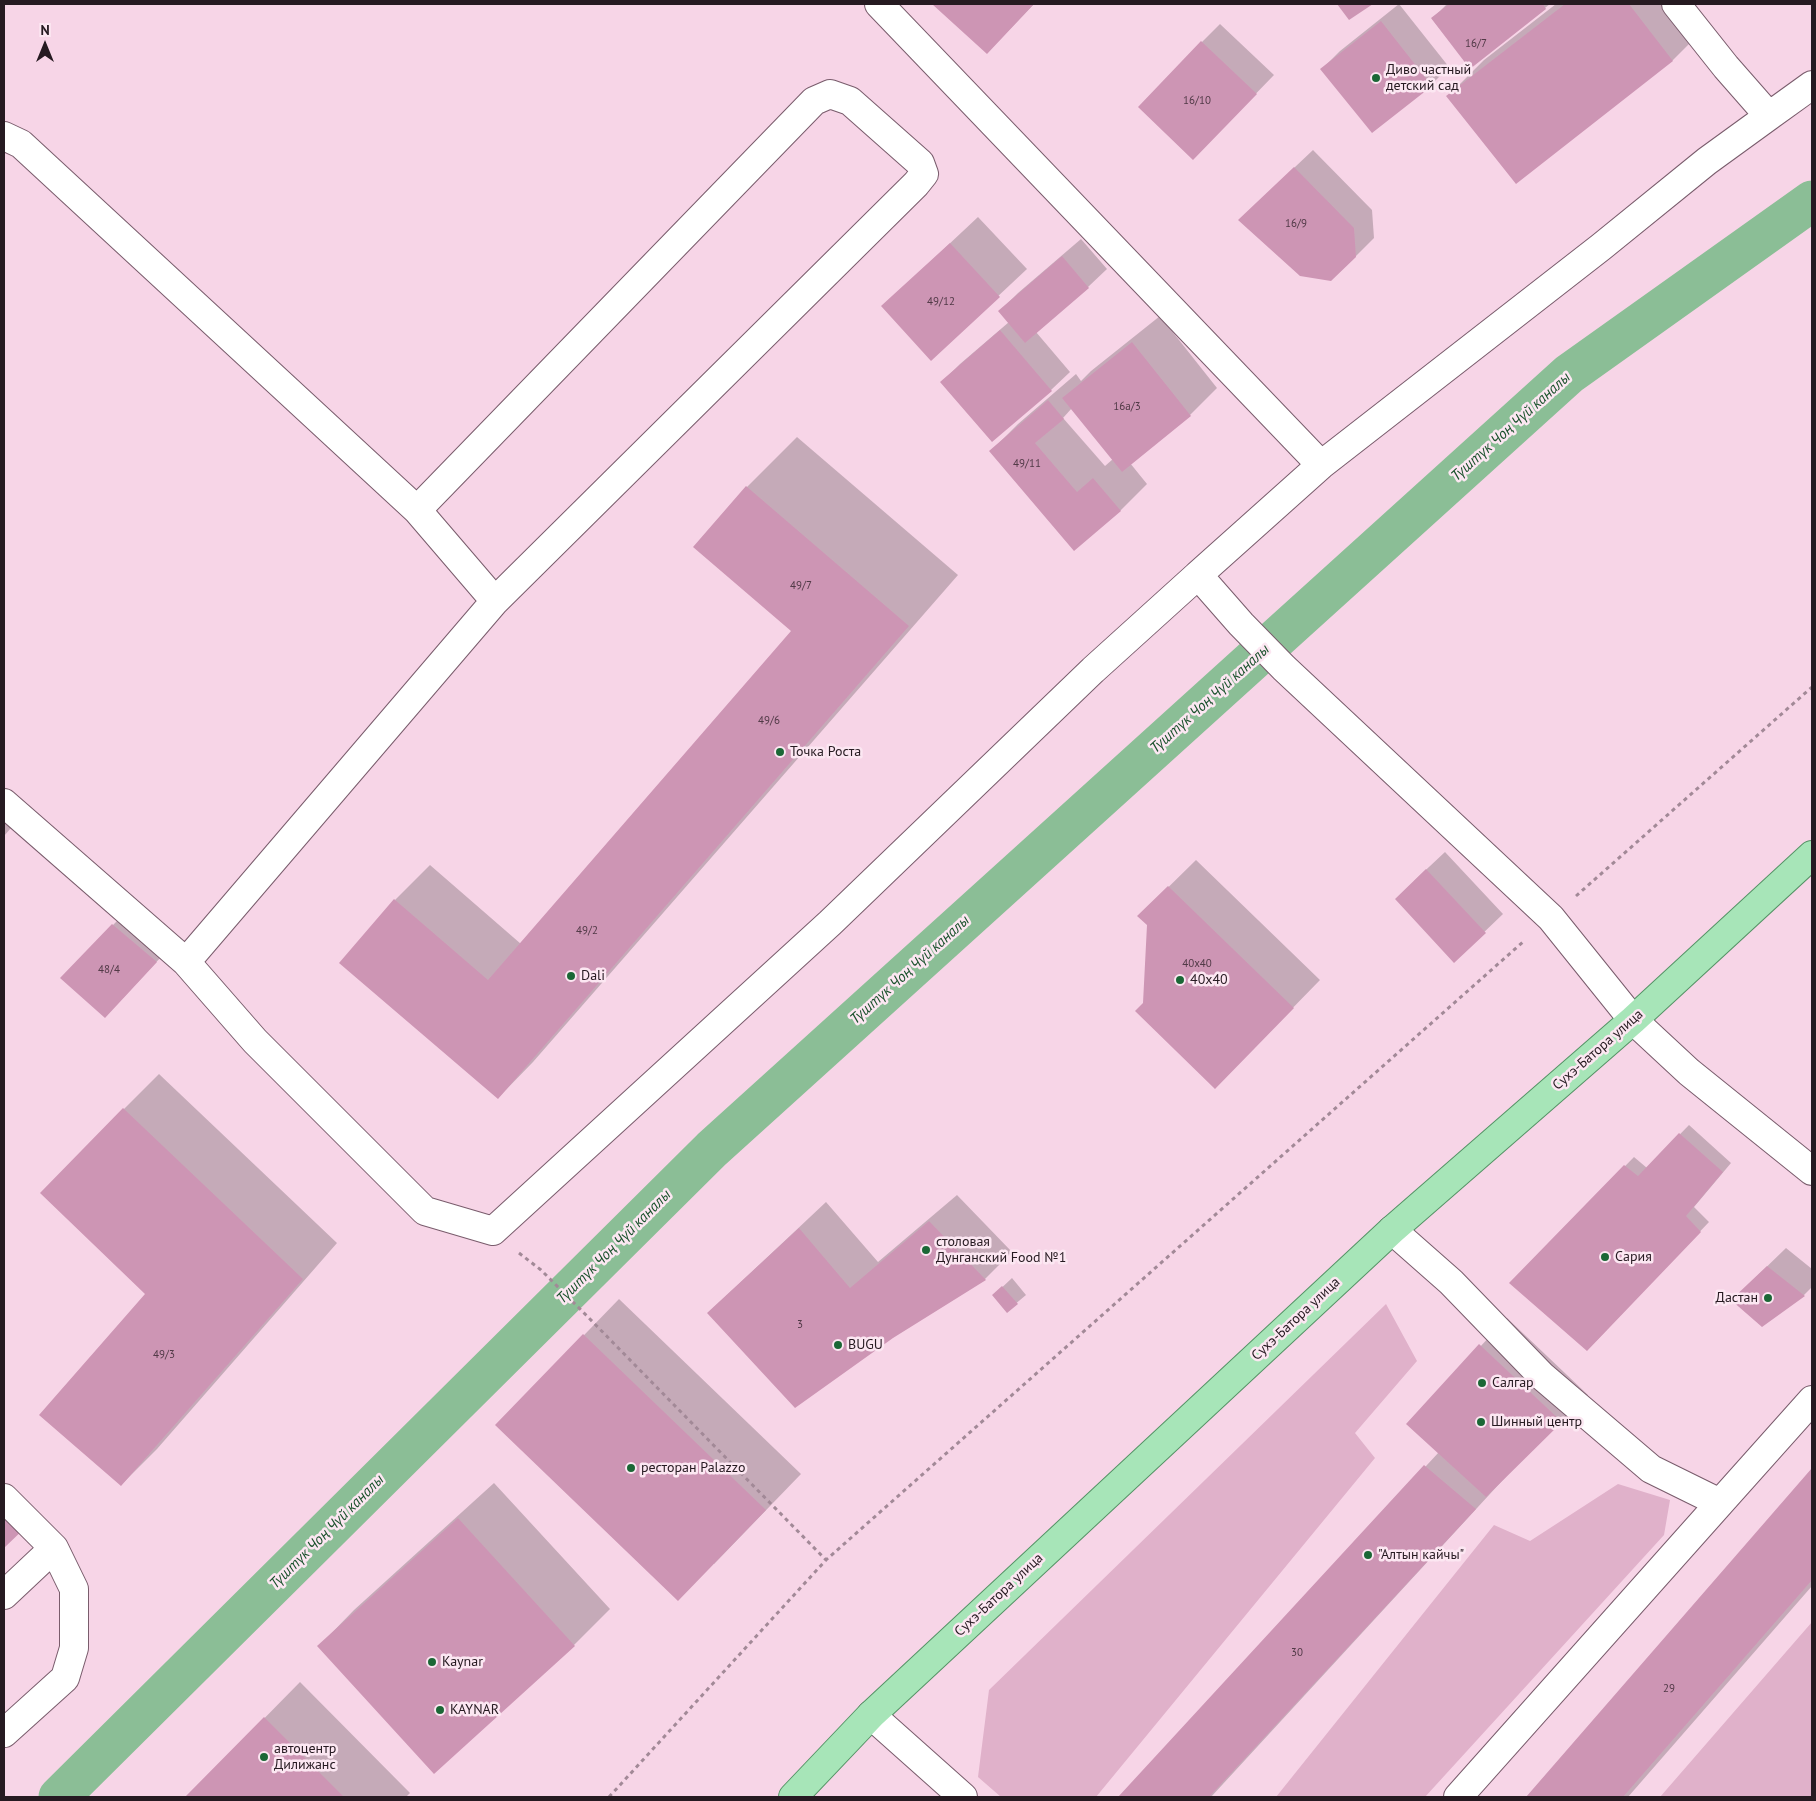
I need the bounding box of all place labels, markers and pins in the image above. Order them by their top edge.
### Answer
place label: Диво частный детский сад [1386,62,1471,94]
marker: Диво частный детский сад [1370,72,1382,84]
place label: Точка Роста [790,744,861,760]
marker: Точка Роста [774,746,786,758]
place label: Dali [581,968,605,984]
marker: Dali [565,970,577,982]
place label: 40x40 [1190,972,1228,988]
marker: 40x40 [1174,974,1186,986]
place label: столовая Дунганский Food №1 [936,1234,1066,1266]
marker: столовая Дунганский Food №1 [920,1244,932,1256]
place label: Сария [1615,1249,1652,1265]
marker: Сария [1599,1251,1611,1263]
place label: Дастан [1716,1290,1758,1306]
marker: Дастан [1762,1292,1774,1304]
place label: BUGU [848,1337,883,1353]
marker: BUGU [832,1339,844,1351]
place label: Салгар [1492,1375,1534,1391]
marker: Салгар [1476,1377,1488,1389]
place label: Шинный центр [1491,1414,1582,1430]
marker: Шинный центр [1475,1416,1487,1428]
place label: ресторан Palazzo [641,1460,745,1476]
marker: ресторан Palazzo [625,1462,637,1474]
place label: "Алтын кайчы" [1378,1547,1464,1563]
marker: "Алтын кайчы" [1362,1549,1374,1561]
place label: Kaynar [442,1654,483,1670]
marker: Kaynar [426,1656,438,1668]
place label: KAYNAR [450,1702,499,1718]
marker: KAYNAR [434,1704,446,1716]
place label: автоцентр Дилижанс [274,1741,336,1774]
marker: автоцентр Дилижанс [258,1751,270,1763]

